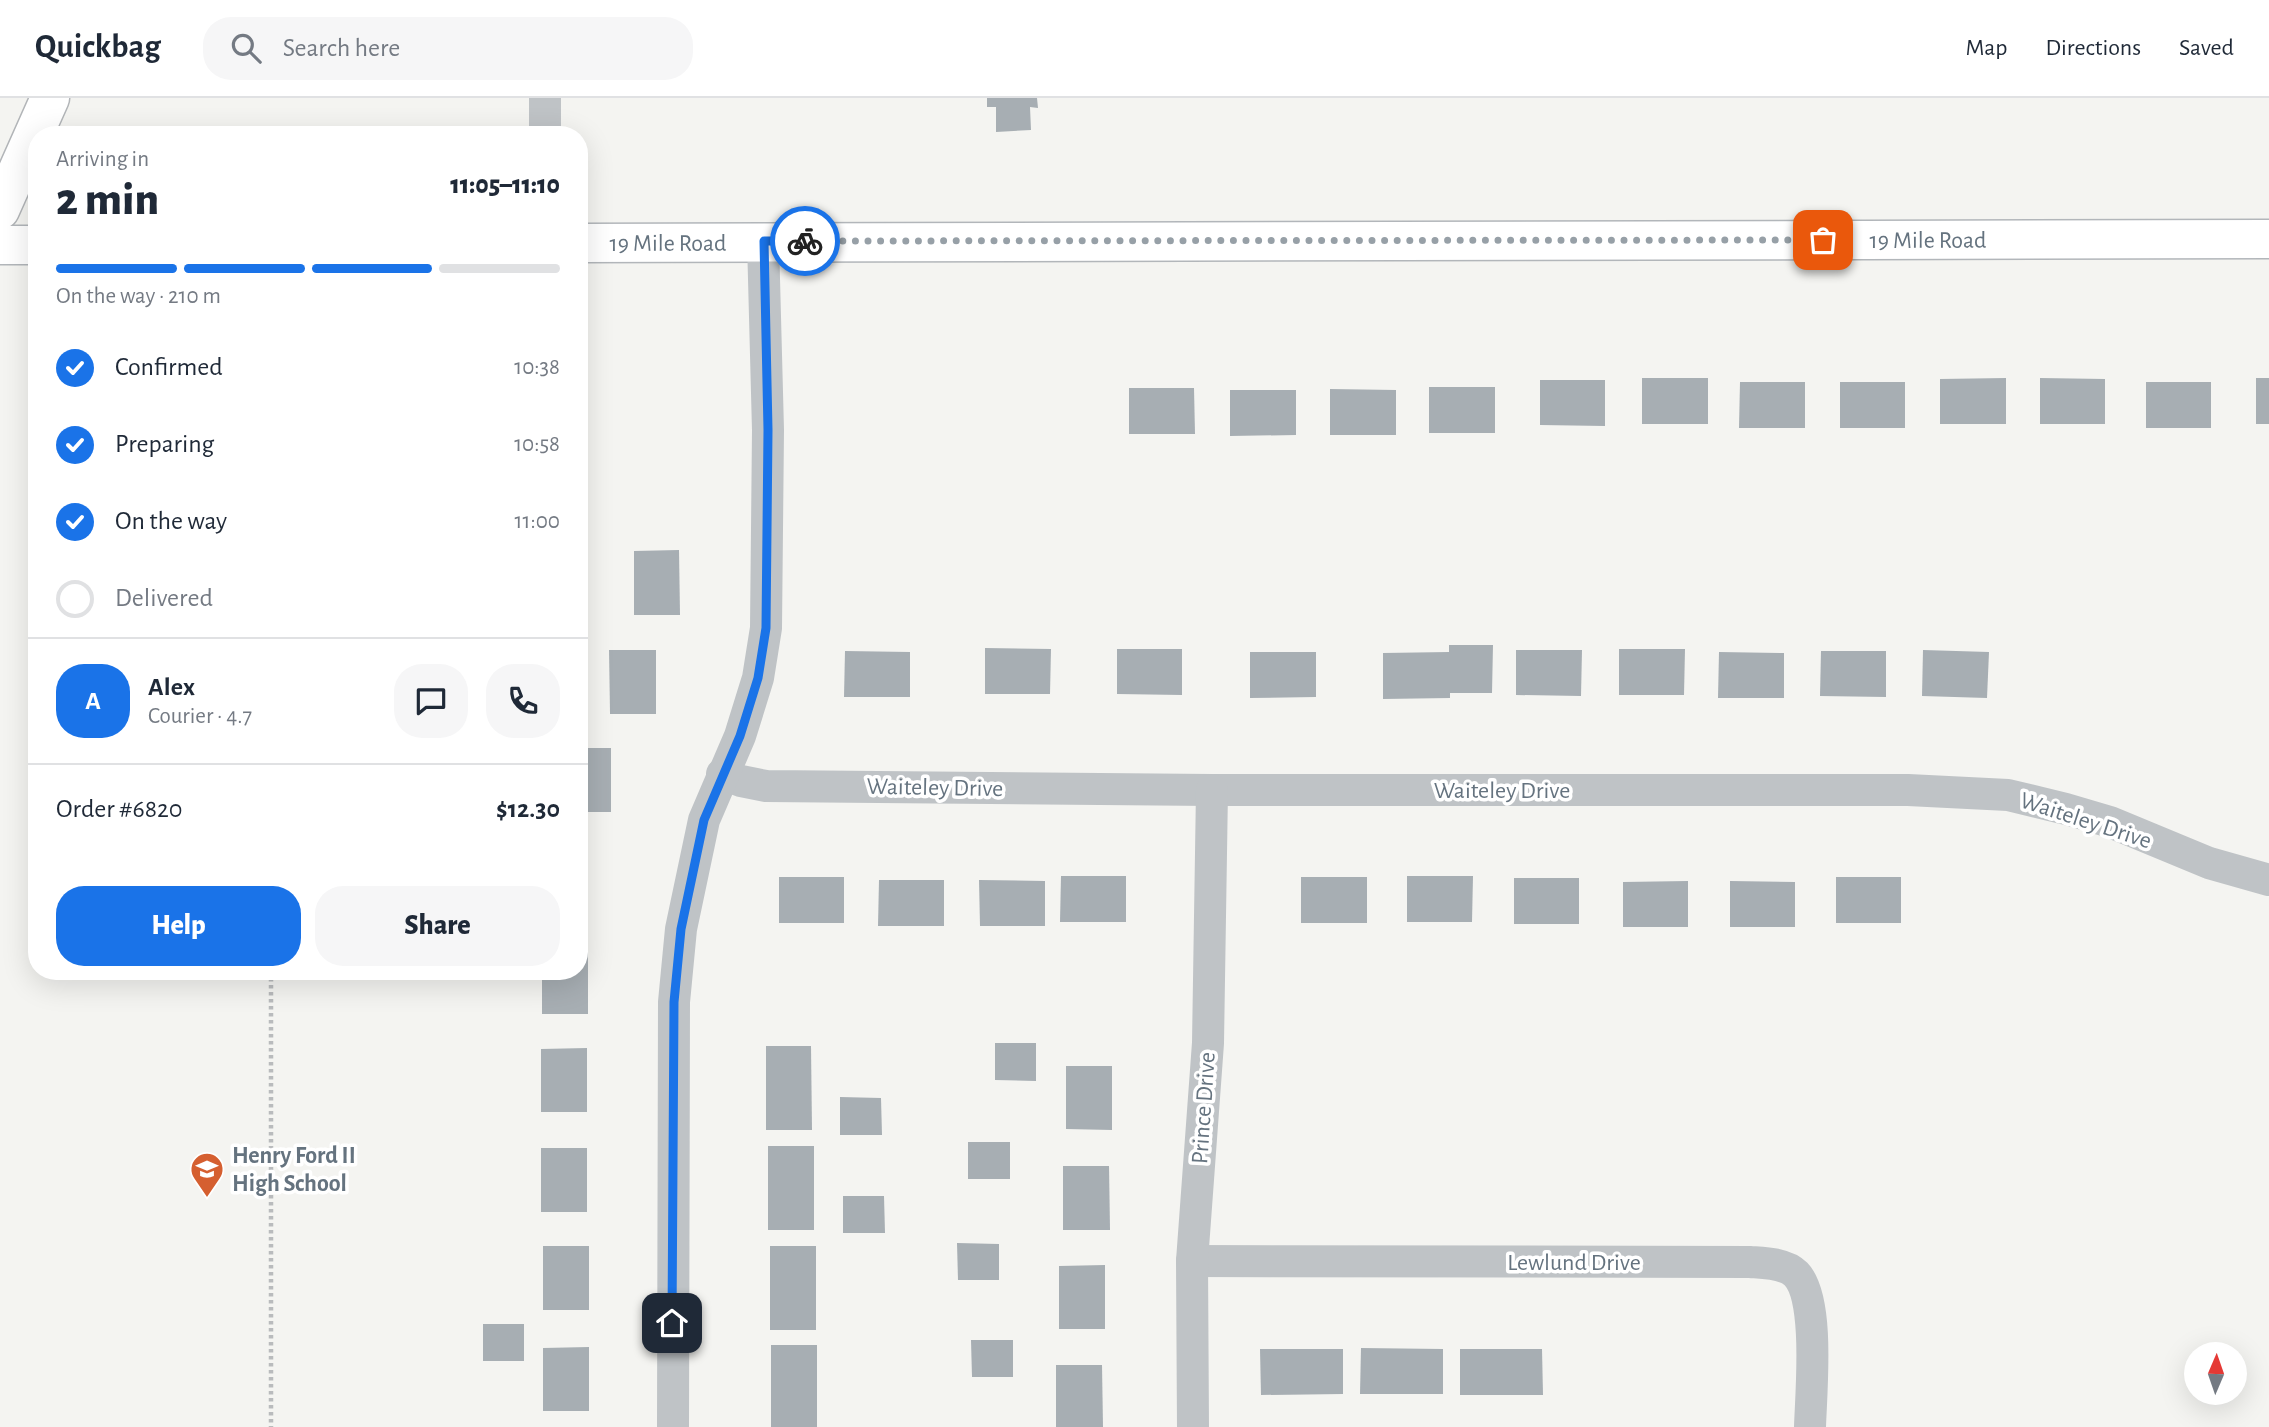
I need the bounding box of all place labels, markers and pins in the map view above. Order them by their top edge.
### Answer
pin [1793,210,1853,270]
place label: Henry Ford II High School [232,1144,356,1196]
school or university icon: Henry Ford II High School [188,1150,226,1199]
pin [642,1293,702,1353]

